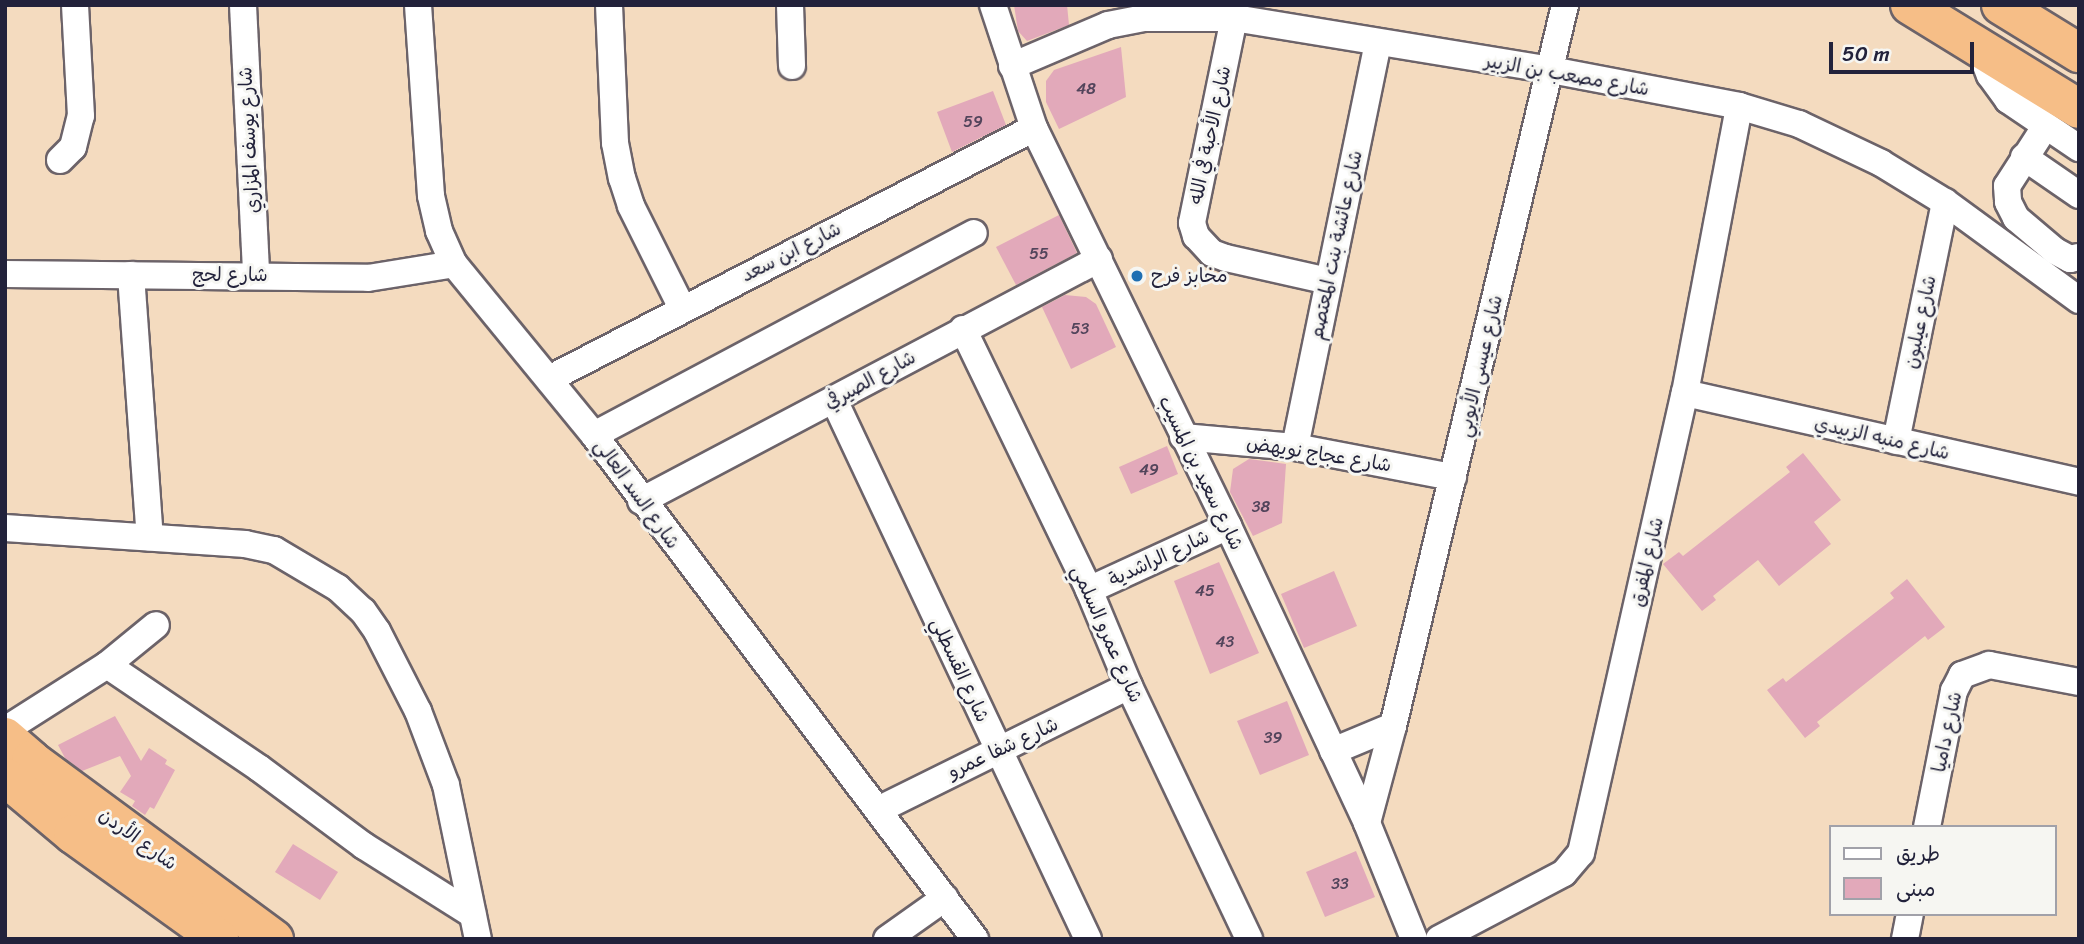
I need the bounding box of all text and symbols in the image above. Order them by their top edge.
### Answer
scale bar [1832,28,1977,72]
text: 50 m [1842,35,1890,73]
street label: شارع مصعب بن الزبير [1483,49,1651,101]
street label: شارع الأحبة في الله [1184,64,1236,206]
street label: شارع يوسف المزاري [234,66,264,214]
house number: 48 [1076,79,1096,99]
house number: 59 [963,112,983,132]
street label: شارع عائشة بنت المعتصم [1305,148,1367,342]
street label: شارع ابن سعد [737,217,845,287]
house number: 55 [1029,244,1049,264]
street label: شارع لحج [192,264,268,286]
place label: مخابز فرح [1151,265,1227,287]
marker: مخابز فرح [1129,268,1145,284]
street label: شارع عيلبون [1899,273,1941,371]
street label: شارع عيسى الأيوبي [1453,293,1507,439]
house number: 53 [1071,319,1089,339]
street label: شارع الصيرفي [820,346,920,414]
street label: شارع سعيد بن المسيب [1154,392,1248,554]
street label: شارع منبه الزبيدي [1812,411,1952,465]
street label: شارع عجاج نويهض [1245,431,1393,477]
street label: شارع السد العالي [590,435,684,553]
house number: 49 [1139,460,1159,480]
house number: 38 [1252,497,1270,517]
street label: شارع المفرق [1626,515,1668,609]
street label: شارع الراشدية [1105,525,1213,591]
street label: شارع عمرو السلمي [1067,562,1147,706]
house number: 45 [1195,581,1215,601]
street label: شارع القسطلي [926,614,994,726]
house number: 43 [1216,632,1234,652]
street label: شارع داميا [1927,690,1967,774]
street label: شارع شفا عمرو [944,713,1062,783]
house number: 39 [1264,728,1282,748]
street label: شارع الأردن [95,803,181,875]
legend [1828,825,2056,916]
text: طريق [1896,835,1940,873]
text: مبنى [1896,870,1935,908]
house number: 33 [1331,874,1349,894]

